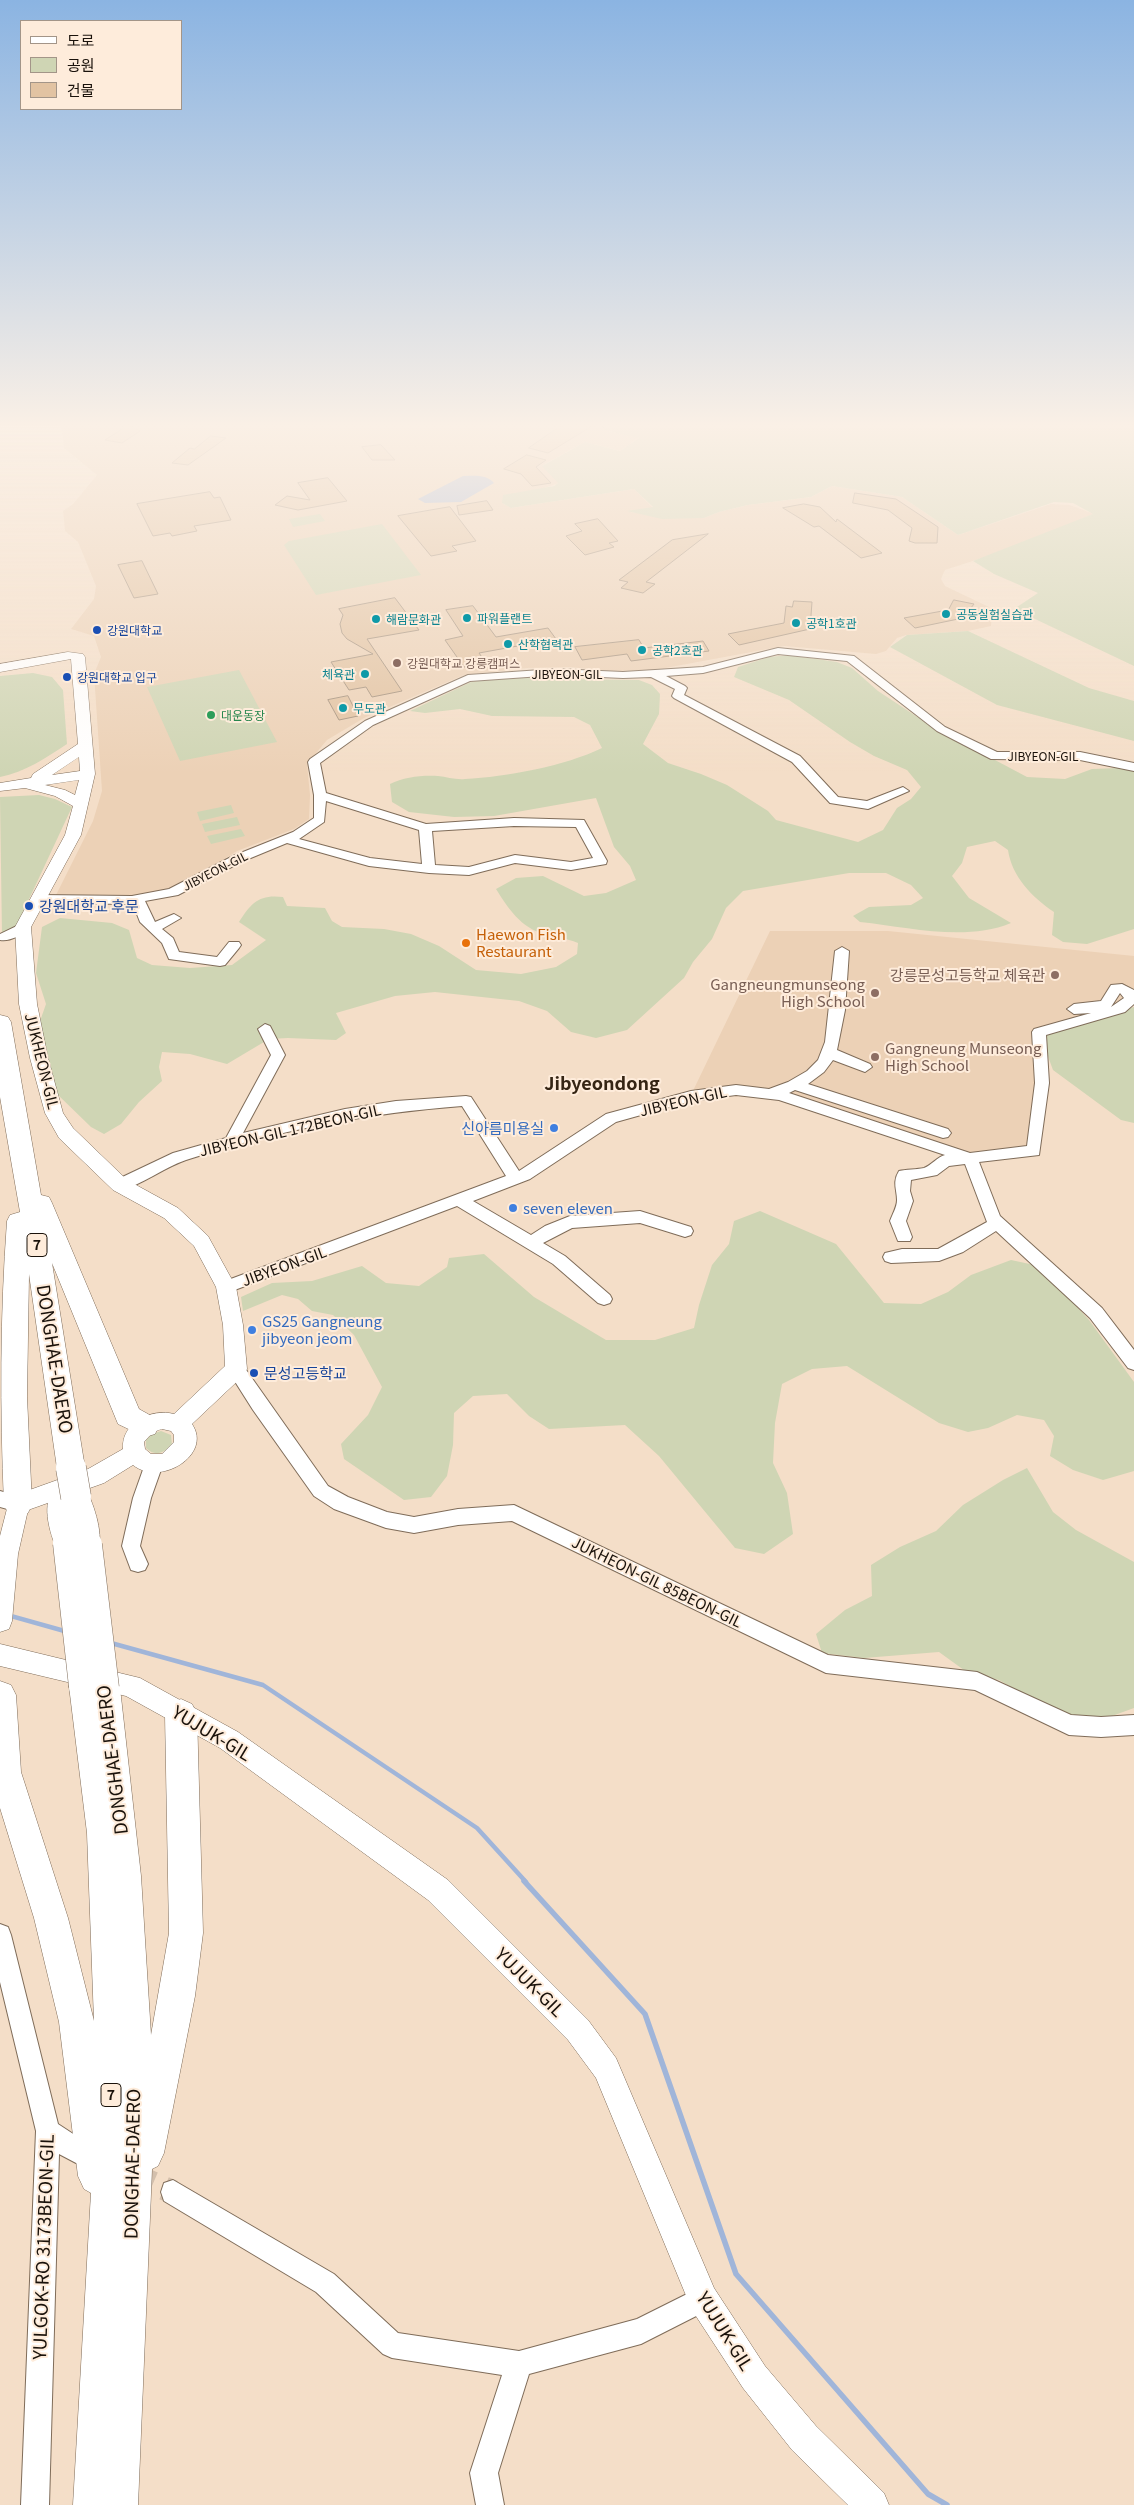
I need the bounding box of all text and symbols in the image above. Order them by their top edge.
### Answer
legend [20,20,182,110]
text: 도로 [67,29,95,50]
text: 공원 [67,54,95,75]
text: 건물 [67,79,95,100]
place label: 공동실험실습관 [956,607,1033,621]
marker: 공동실험실습관 [940,608,952,620]
place label: 파워플랜트 [477,611,532,625]
place label: 해람문화관 [386,612,441,626]
marker: 파워플랜트 [461,612,473,624]
marker: 해람문화관 [370,613,382,625]
place label: 공학1호관 [806,616,857,630]
marker: 공학1호관 [790,617,802,629]
place label: 강원대학교 [107,623,162,637]
marker: 강원대학교 [91,624,103,636]
place label: 산학협력관 [518,637,573,651]
marker: 산학협력관 [502,638,514,650]
place label: 공학2호관 [652,643,703,657]
marker: 공학2호관 [636,644,648,656]
place label: 강원대학교 강릉캠퍼스 [407,656,520,670]
marker: 강원대학교 강릉캠퍼스 [391,657,403,669]
place label: 체육관 [322,667,355,681]
street label: JIBYEON-GIL [531,667,603,681]
marker: 체육관 [359,668,371,680]
place label: 강원대학교 입구 [77,670,157,684]
marker: 강원대학교 입구 [61,671,73,683]
place label: 무도관 [353,701,386,715]
marker: 무도관 [337,702,349,714]
place label: 대운동장 [221,708,265,722]
marker: 대운동장 [205,709,217,721]
street label: JIBYEON-GIL [1007,749,1079,763]
street label: JIBYEON-GIL [180,848,250,894]
place label: 강원대학교 후문 [39,897,139,915]
marker: 강원대학교 후문 [23,900,35,912]
place label: Haewon Fish Restaurant [476,925,566,960]
marker: Haewon Fish Restaurant [460,937,472,949]
place label: 강릉문성고등학교 체육관 [890,966,1045,984]
marker: 강릉문성고등학교 체육관 [1049,969,1061,981]
place label: Gangneungmunseong High School [710,975,865,1010]
marker: Gangneungmunseong High School [869,987,881,999]
street label: JUKHEON-GIL [21,1011,63,1111]
place label: Gangneung Munseong High School [885,1039,1041,1074]
marker: Gangneung Munseong High School [869,1051,881,1063]
district label: Jibyeondong [544,1072,660,1094]
street label: JIBYEON-GIL [638,1082,728,1120]
street label: JIBYEON-GIL 172BEON-GIL [197,1100,383,1160]
place label: 신아름미용실 [461,1119,544,1137]
marker: 신아름미용실 [548,1122,560,1134]
place label: seven eleven [523,1199,613,1217]
marker: seven eleven [507,1202,519,1214]
road number: 7 [27,1234,47,1256]
street label: JIBYEON-GIL [239,1242,329,1290]
street label: DONGHAE-DAERO [33,1283,77,1435]
place label: GS25 Gangneung jibyeon jeom [262,1312,382,1347]
marker: GS25 Gangneung jibyeon jeom [246,1324,258,1336]
place label: 문성고등학교 [264,1364,347,1382]
marker: 문성고등학교 [248,1367,260,1379]
street label: JUKHEON-GIL 85BEON-GIL [569,1533,745,1631]
street label: DONGHAE-DAERO [92,1684,132,1836]
street label: YUJUK-GIL [168,1701,256,1765]
street label: YUJUK-GIL [491,1943,569,2021]
road number: 7 [101,2084,121,2106]
street label: DONGHAE-DAERO [120,2089,144,2239]
street label: YULGOK-RO 3173BEON-GIL [28,2134,58,2360]
street label: YUJUK-GIL [692,2288,758,2374]

